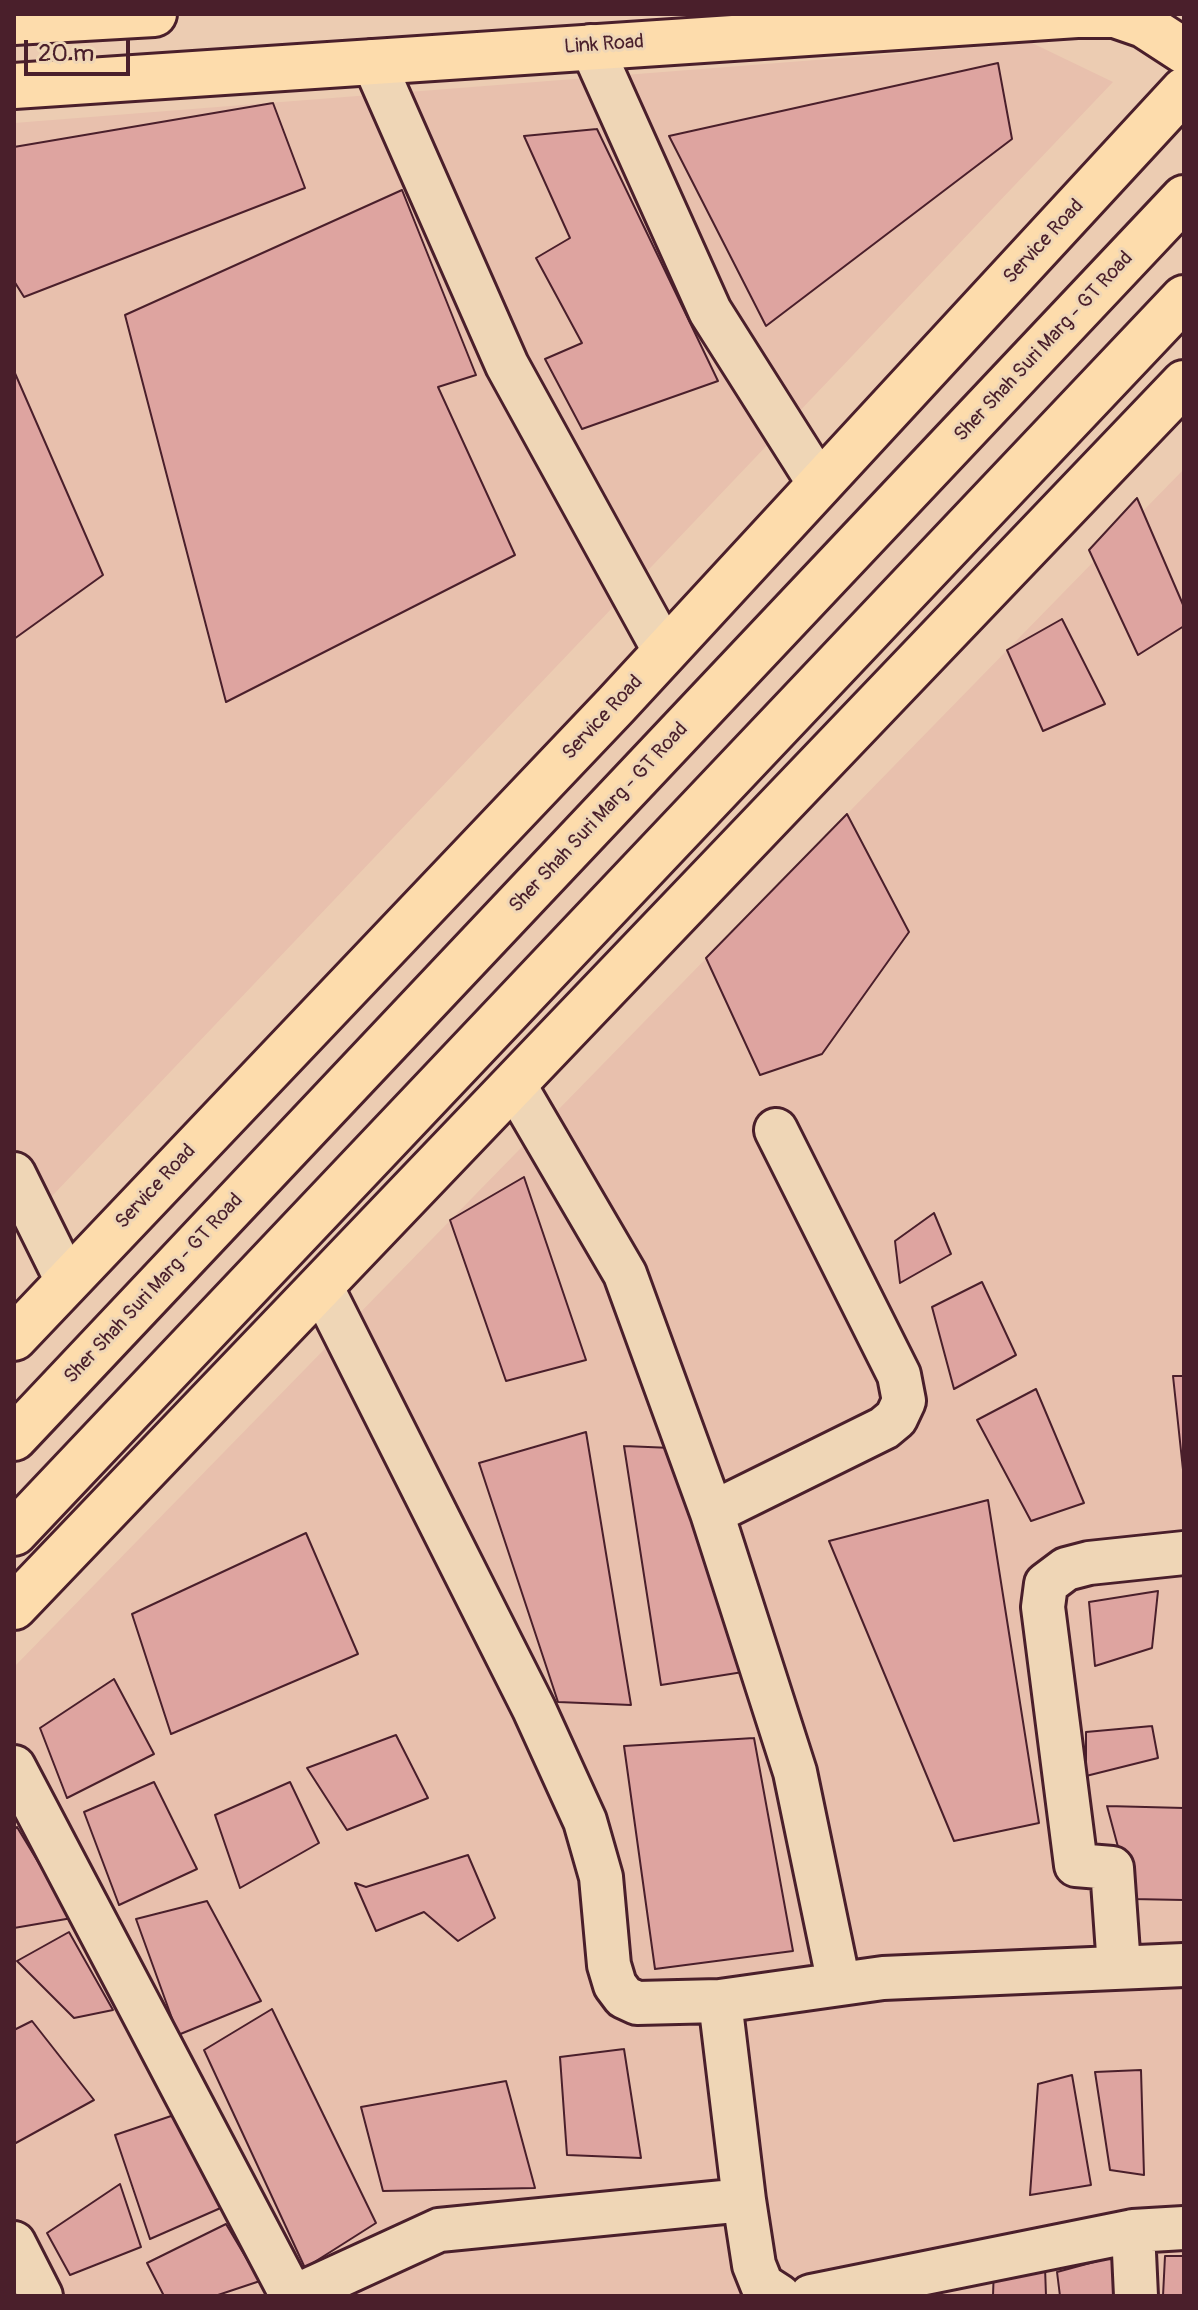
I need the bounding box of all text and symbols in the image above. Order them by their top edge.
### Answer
scale bar [28,24,134,74]
street label: Link Road [563,30,645,60]
text: 20 m [38,39,94,68]
street label: Service Road [999,195,1089,289]
street label: Sher Shah Suri Marg - GT Road [949,247,1139,447]
street label: Service Road [558,671,648,765]
street label: Sher Shah Suri Marg - GT Road [504,718,694,918]
street label: Service Road [111,1140,201,1234]
street label: Sher Shah Suri Marg - GT Road [59,1189,249,1389]

